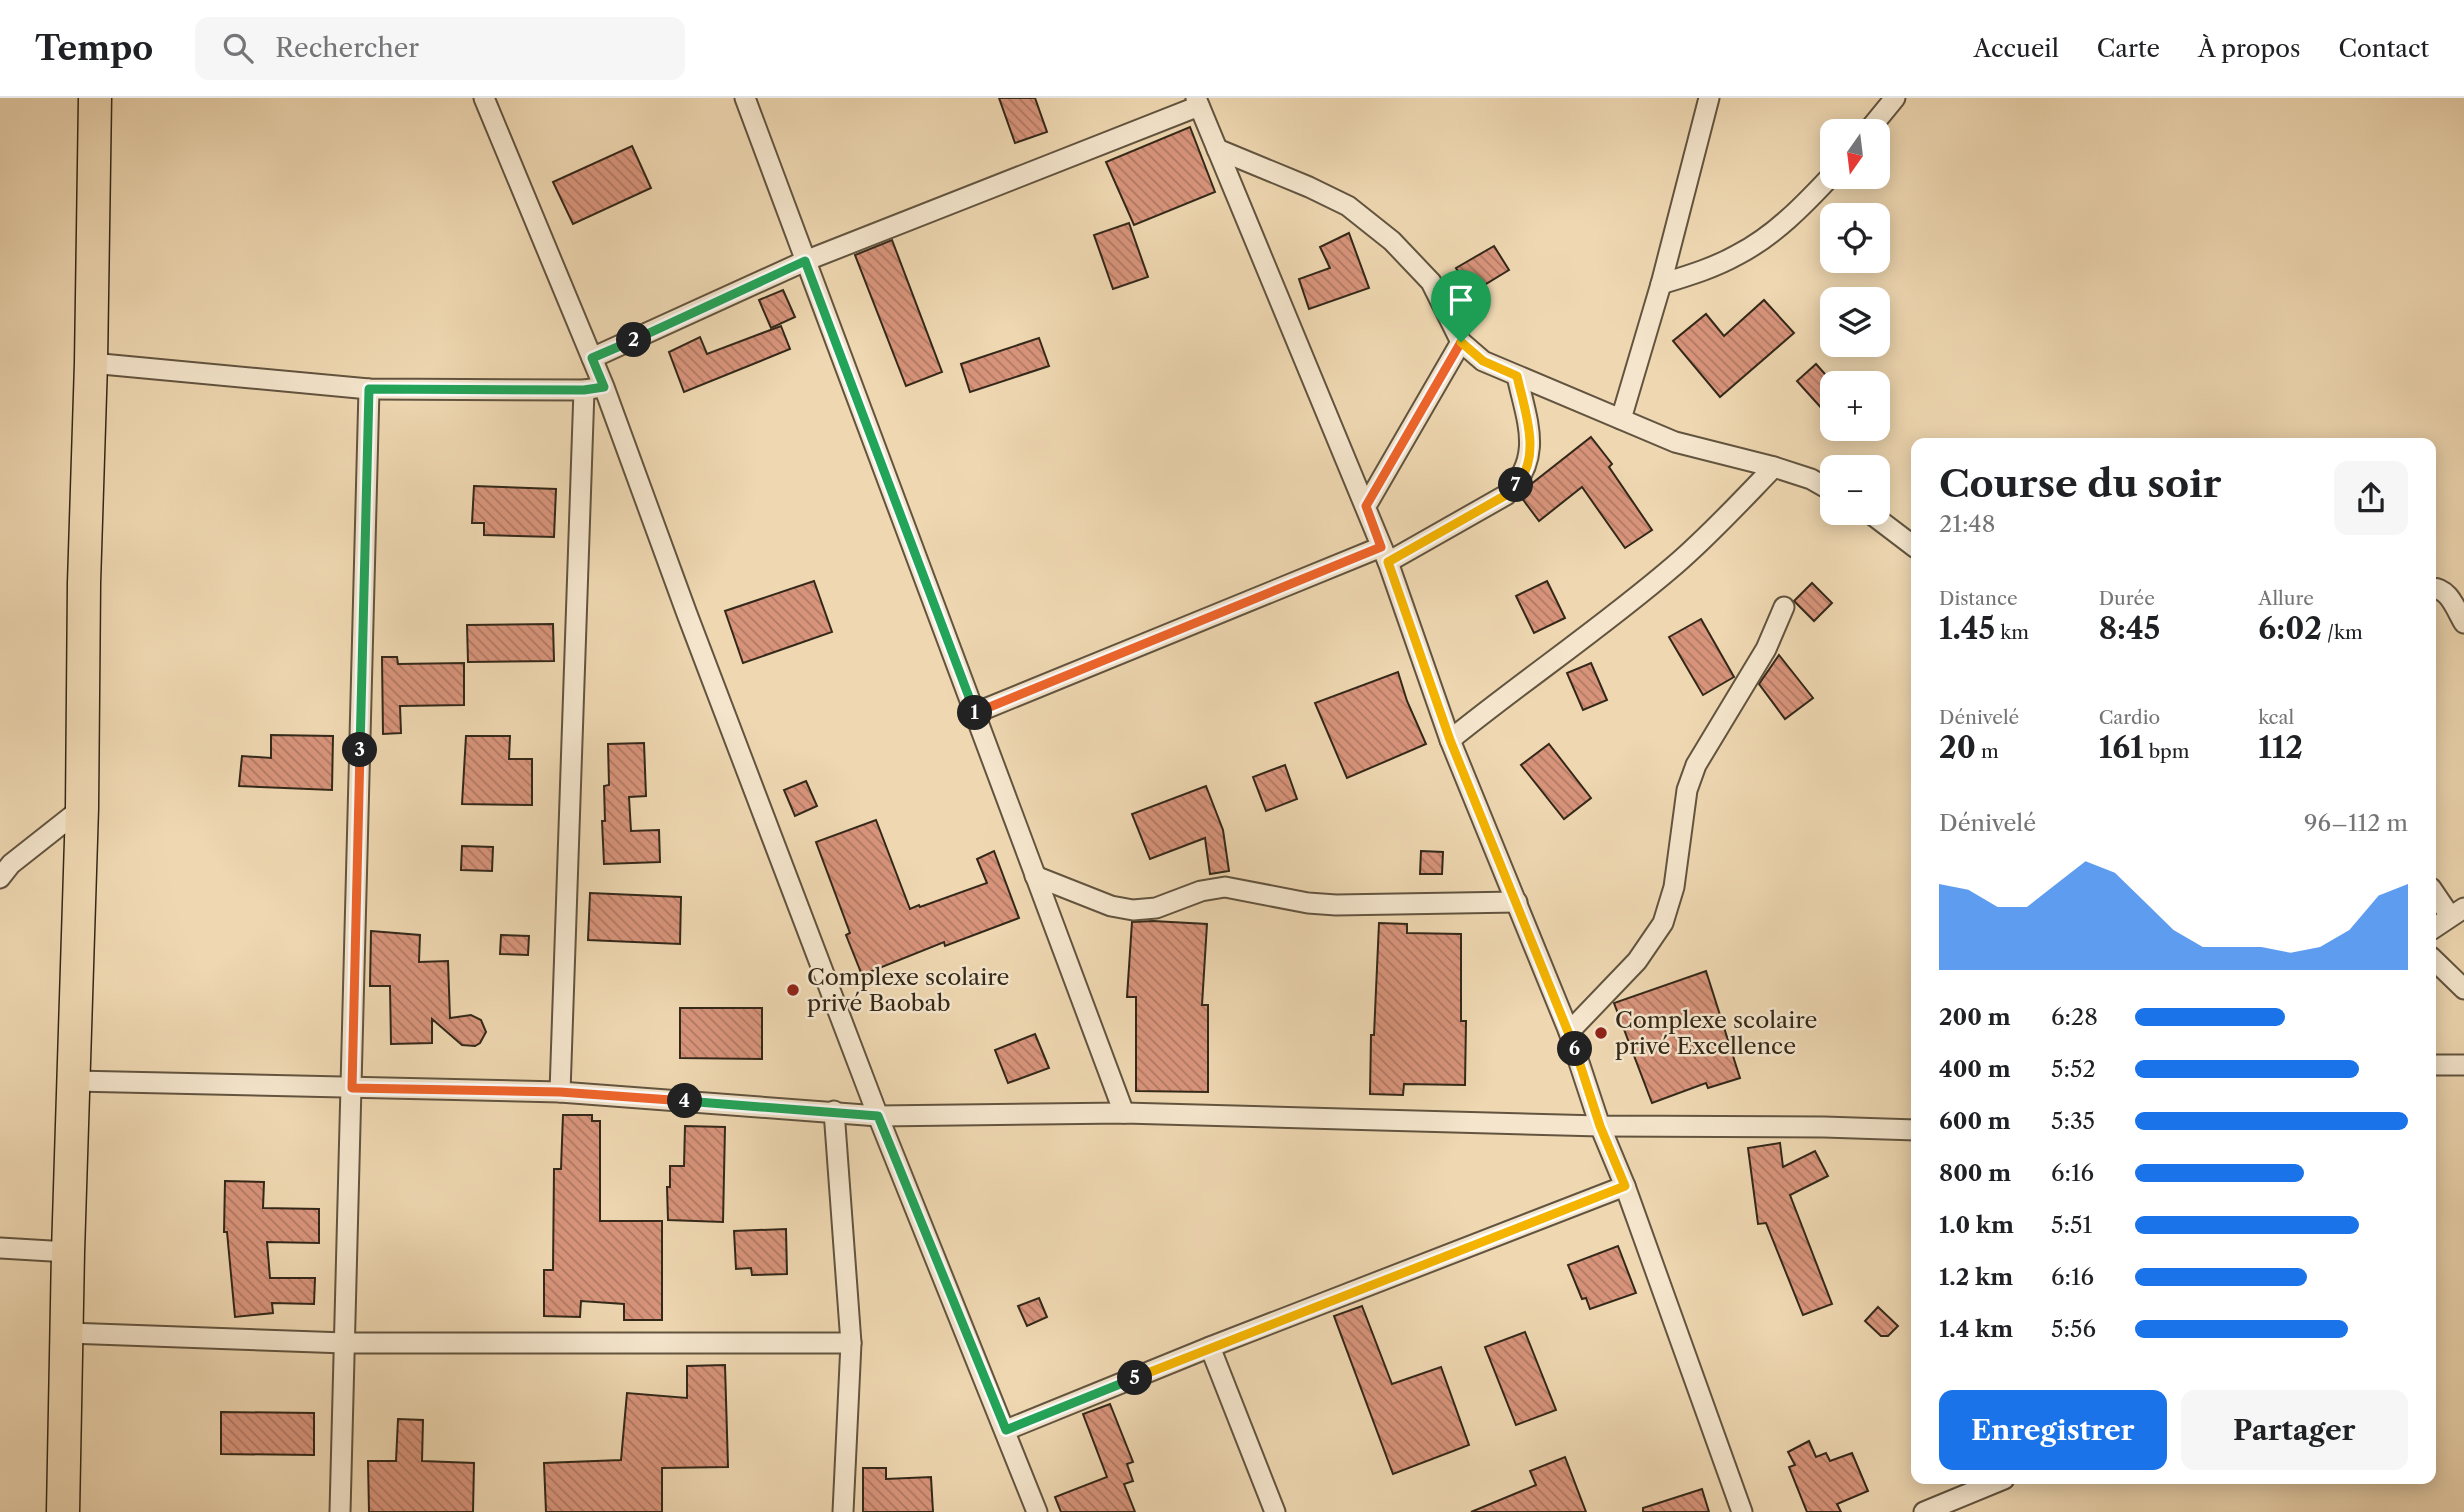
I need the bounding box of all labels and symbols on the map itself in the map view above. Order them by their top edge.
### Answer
north arrow [1820,119,1890,189]
pin [1431,270,1491,342]
pin: 2 [616,322,652,358]
pin: 7 [1498,468,1534,502]
pin: 1 [958,696,992,730]
pin: 3 [342,732,378,768]
place label: Complexe scolaire privé Baobab [807,963,1010,1017]
marker: Complexe scolaire privé Baobab [785,982,801,998]
place label: Complexe scolaire privé Excellence [1615,1006,1818,1060]
marker: Complexe scolaire privé Excellence [1593,1025,1609,1041]
pin: 6 [1558,1032,1592,1066]
pin: 4 [668,1084,702,1118]
pin: 5 [1118,1360,1152,1396]

